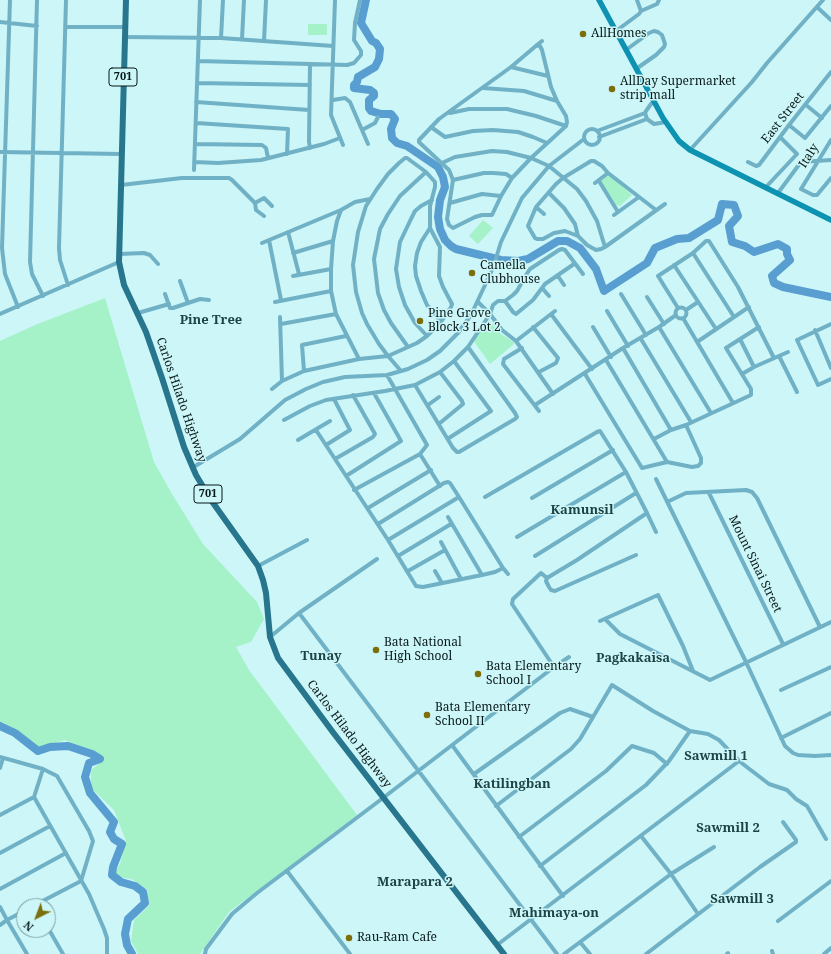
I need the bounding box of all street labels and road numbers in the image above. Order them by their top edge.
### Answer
road number: 701 [109,68,137,86]
street label: East Street [759,90,807,146]
street label: Italy [796,141,822,171]
street label: Carlos Hilado Highway [153,336,209,464]
road number: 701 [194,485,222,503]
street label: Mount Sinai Street [725,513,785,615]
street label: Carlos Hilado Highway [304,677,394,791]

